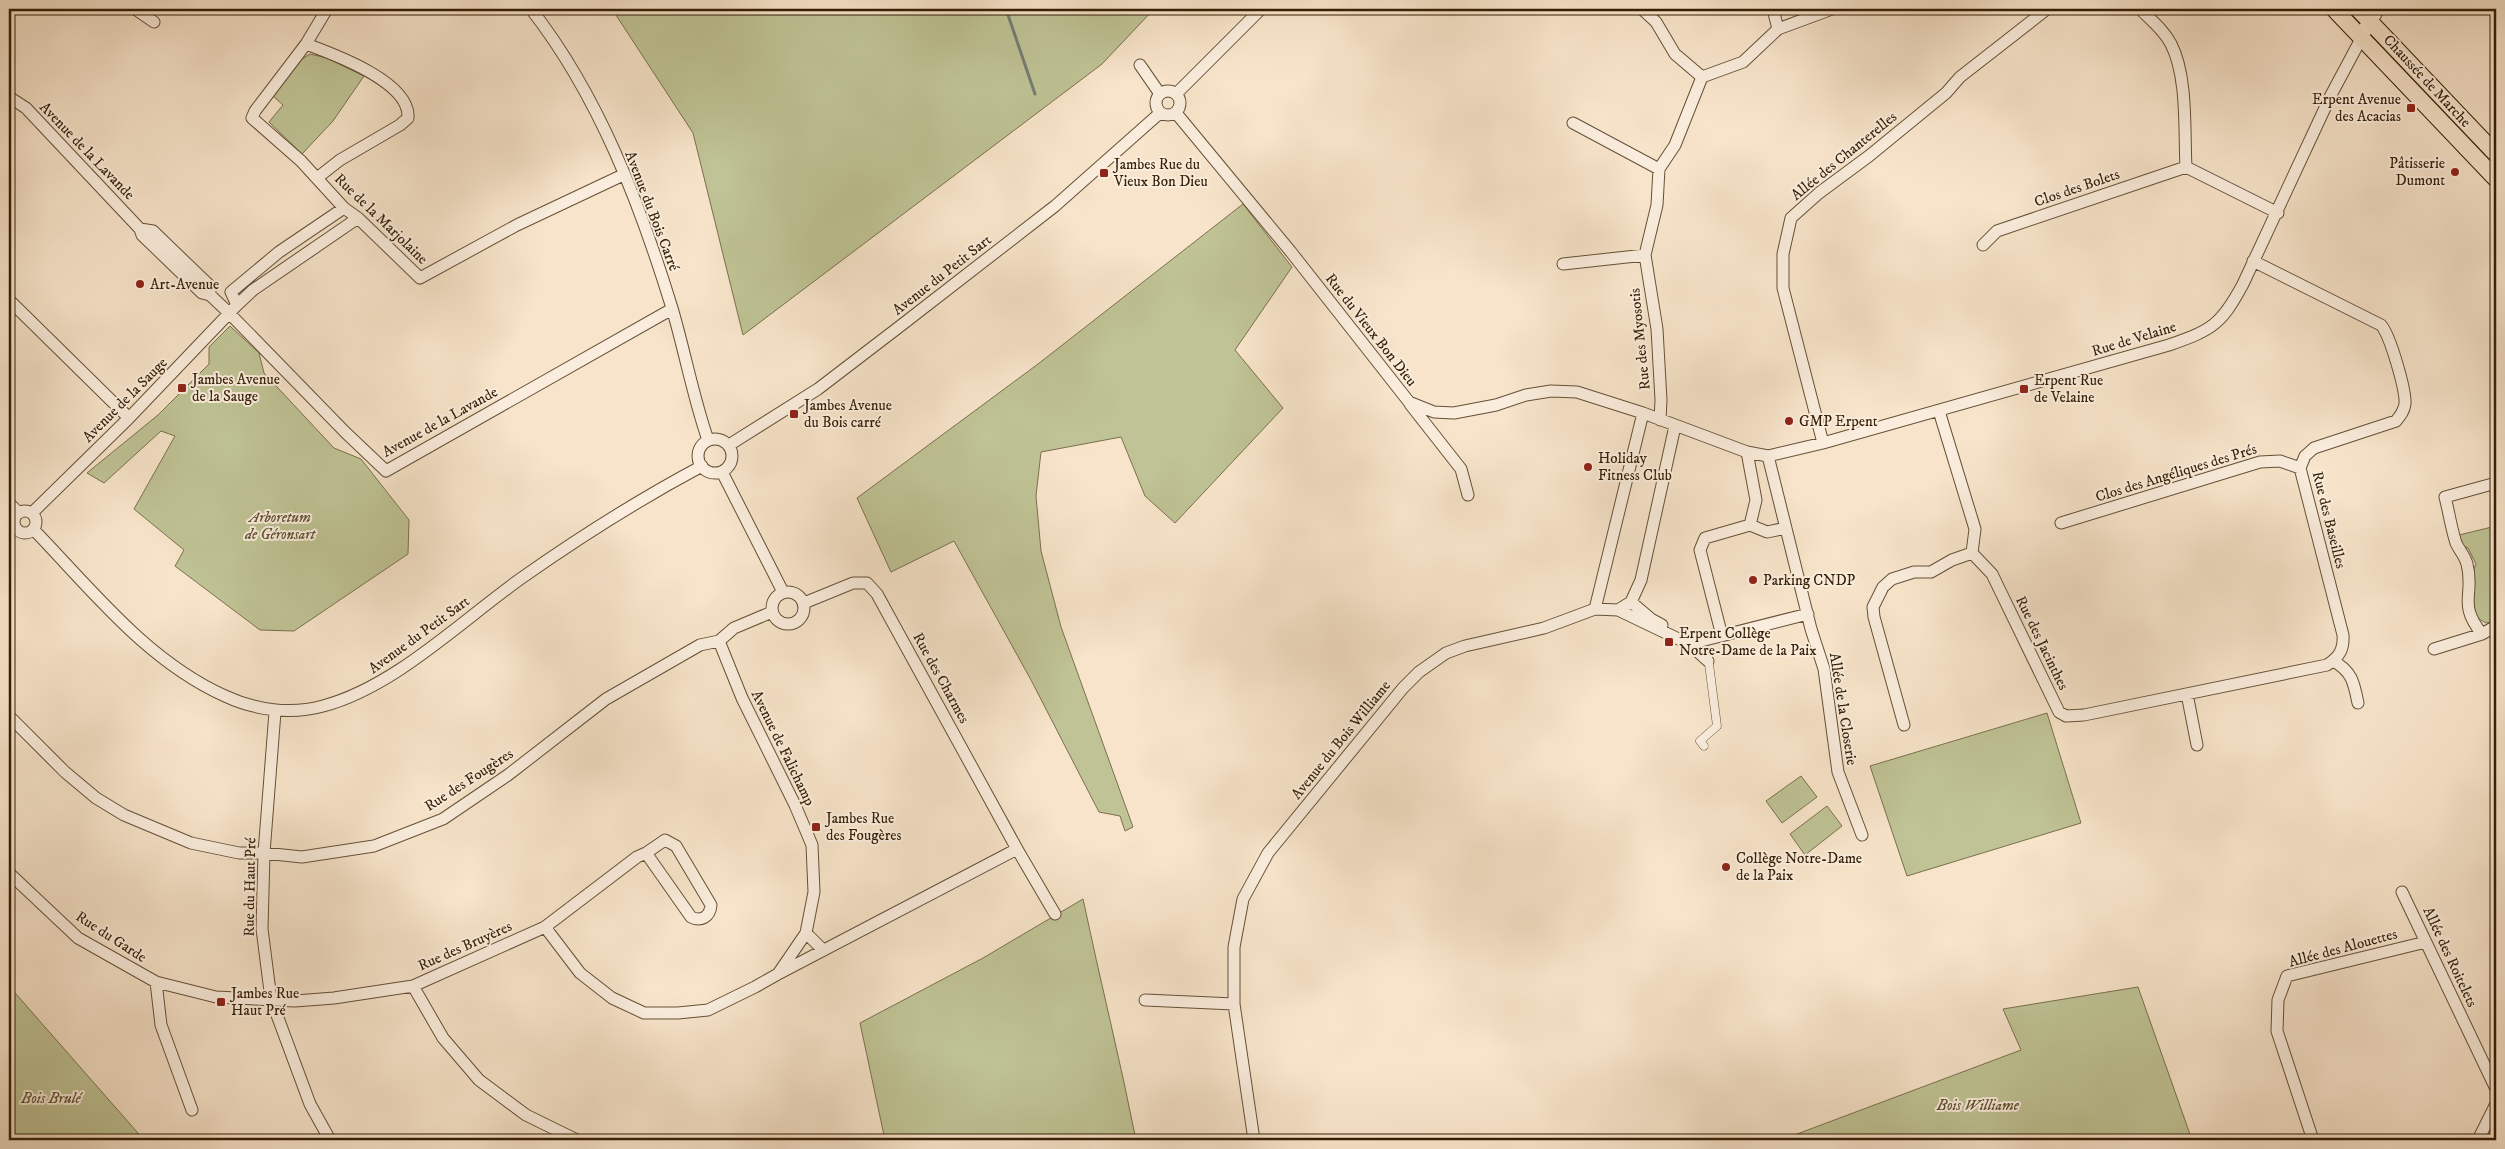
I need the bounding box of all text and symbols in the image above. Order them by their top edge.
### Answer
street label: Chaussée de Marche [2379,31,2475,131]
place label: Erpent Avenue des Acacias [2312,90,2401,126]
street label: Avenue de la Lavande [35,98,139,204]
marker: Erpent Avenue des Acacias [2405,102,2417,114]
street label: Allée des Chanterelles [1787,107,1901,205]
street label: Avenue du Bois Carré [620,148,684,274]
place label: Pâtisserie Dumont [2389,154,2445,190]
place label: Jambes Rue du Vieux Bon Dieu [1112,155,1208,191]
street label: Clos des Bolets [2032,165,2122,211]
marker: Pâtisserie Dumont [2449,166,2461,178]
marker: Jambes Rue du Vieux Bon Dieu [1098,167,1110,179]
street label: Rue de la Marjolaine [330,169,432,269]
street label: Avenue du Petit Sart [889,230,995,320]
street label: Rue du Vieux Bon Dieu [1321,270,1421,390]
place label: Art-Avenue [150,275,219,294]
marker: Art-Avenue [134,278,146,290]
street label: Rue des Myosotis [1625,287,1655,391]
street label: Rue de Velaine [2090,317,2178,361]
street label: Avenue de la Sauge [79,354,171,446]
place label: Jambes Avenue de la Sauge [190,370,280,406]
place label: Erpent Rue de Velaine [2034,371,2103,407]
marker: Jambes Avenue de la Sauge [176,382,188,394]
street label: Avenue de la Lavande [379,382,501,462]
marker: Erpent Rue de Velaine [2018,383,2030,395]
place label: Jambes Avenue du Bois carré [802,396,892,432]
marker: Jambes Avenue du Bois carré [788,408,800,420]
place label: GMP Erpent [1799,412,1878,431]
marker: GMP Erpent [1783,415,1795,427]
street label: Clos des Angéliques des Prés [2093,439,2259,507]
place label: Holiday Fitness Club [1598,449,1672,485]
marker: Holiday Fitness Club [1582,461,1594,473]
street label: Rue des Baseilles [2308,469,2350,571]
park label: Arboretum de Géronsart [244,508,317,544]
place label: Parking CNDP [1763,571,1856,590]
marker: Parking CNDP [1747,574,1759,586]
street label: Avenue du Petit Sart [365,592,473,678]
street label: Rue des Jacinthes [2011,593,2073,693]
place label: Erpent Collège Notre-Dame de la Paix [1679,624,1817,660]
street label: Rue des Charmes [908,629,974,727]
marker: Erpent Collège Notre-Dame de la Paix [1663,636,1675,648]
street label: Allée de la Closerie [1825,651,1861,767]
street label: Avenue du Bois Williame [1287,677,1395,803]
street label: Avenue de Falichamp [747,687,819,809]
street label: Rue des Fougères [421,744,517,816]
place label: Jambes Rue des Fougères [824,809,901,845]
marker: Jambes Rue des Fougères [810,821,822,833]
street label: Rue du Haut Pré [240,836,260,937]
place label: Collège Notre-Dame de la Paix [1736,849,1862,885]
marker: Collège Notre-Dame de la Paix [1720,861,1732,873]
street label: Allée des Roitelets [2418,904,2482,1010]
street label: Rue du Garde [72,907,150,967]
street label: Rue des Bruyères [415,917,515,975]
street label: Allée des Alouettes [2287,924,2399,972]
place label: Jambes Rue Haut Pré [229,984,299,1020]
marker: Jambes Rue Haut Pré [215,996,227,1008]
park label: Bois Brulé [20,1089,84,1108]
park label: Bois Williame [1936,1096,2020,1115]

